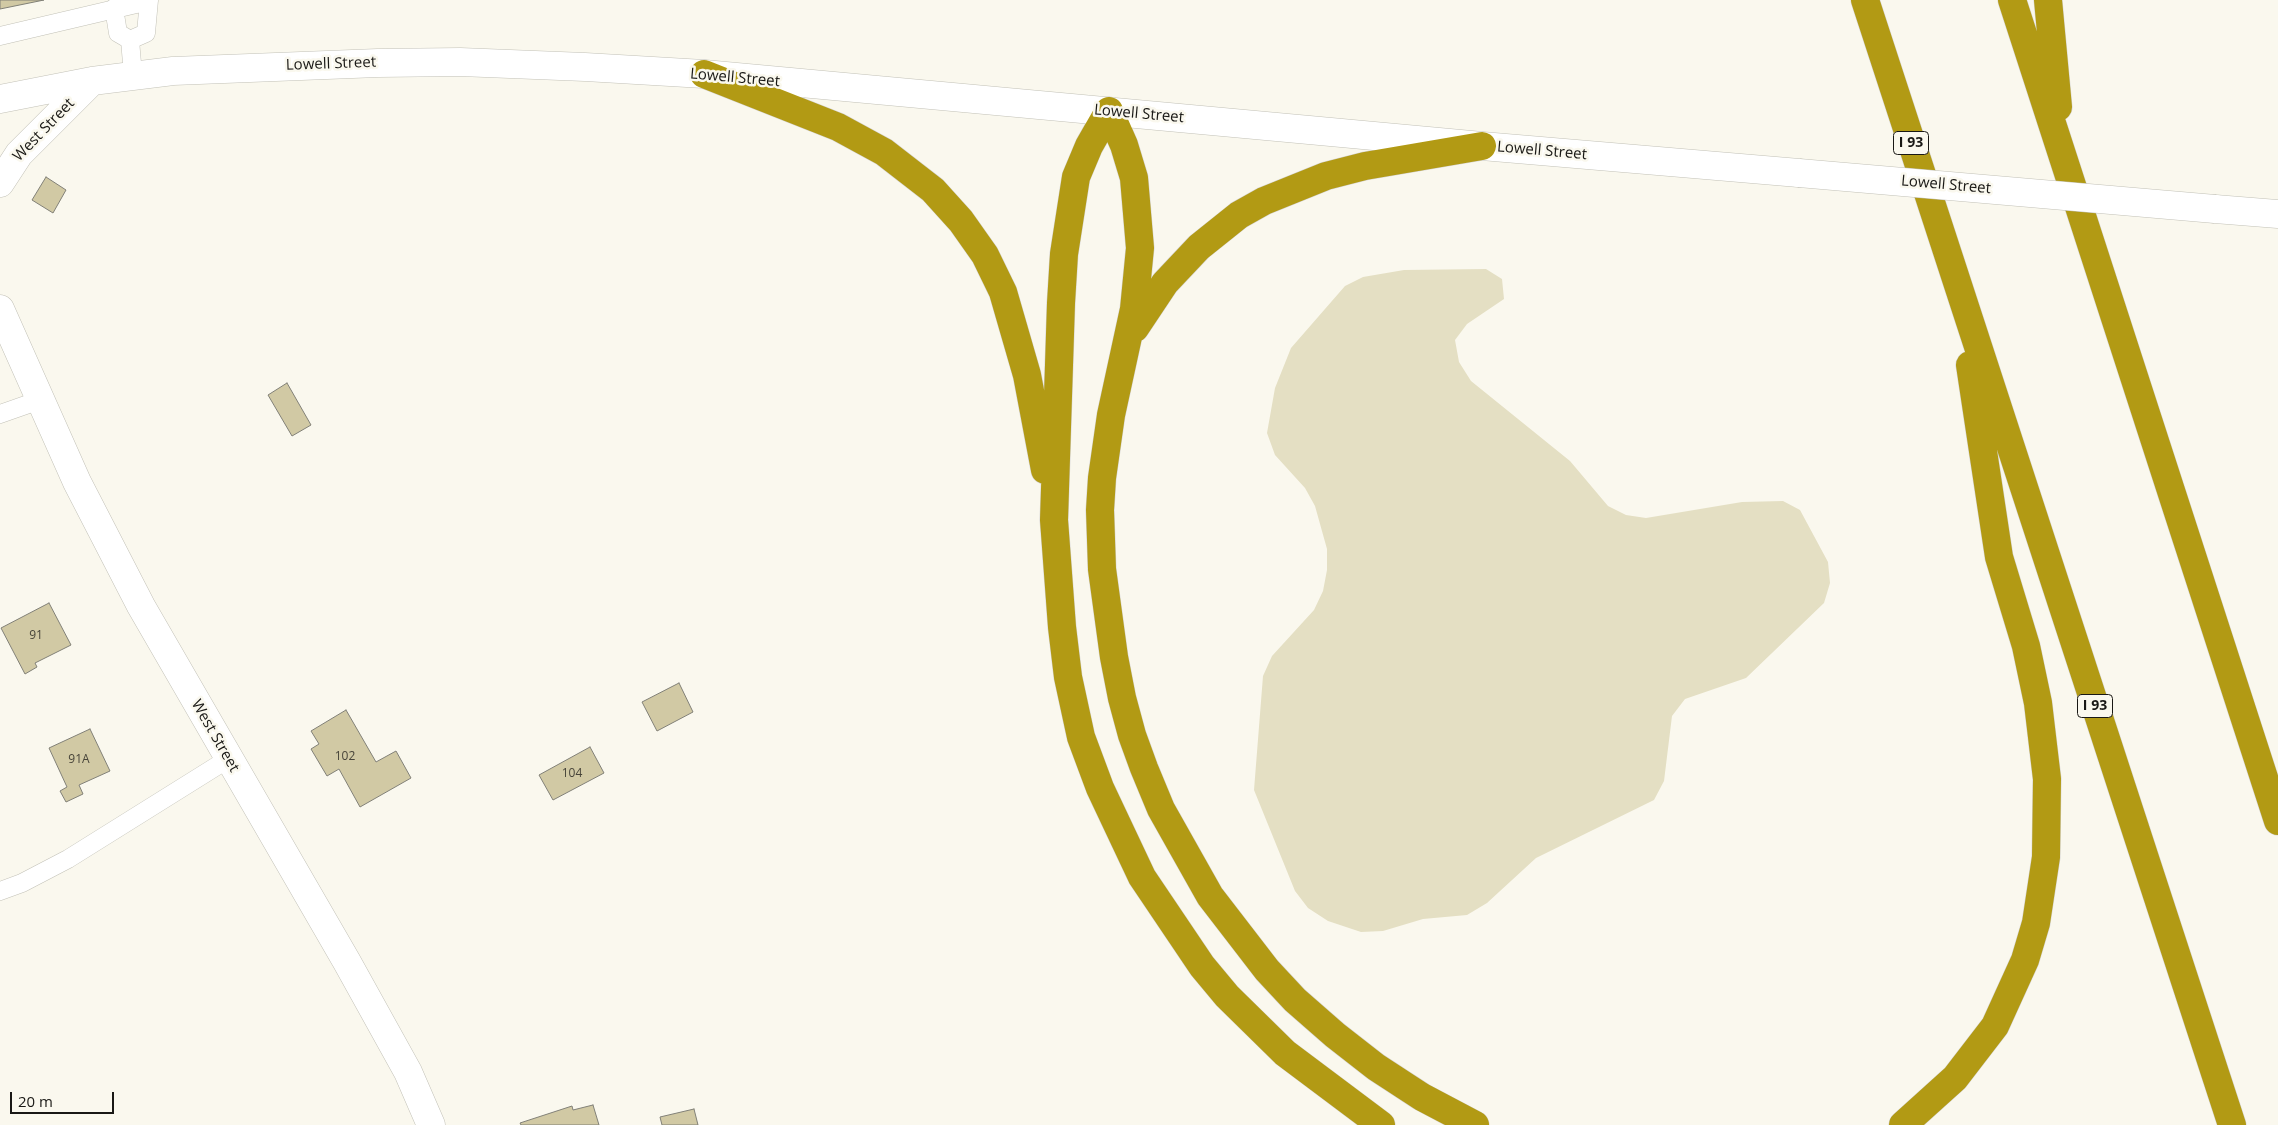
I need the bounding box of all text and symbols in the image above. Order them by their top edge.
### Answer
street label: Lowell Street [286,53,376,75]
street label: Lowell Street [689,65,781,91]
street label: West Street [10,95,78,165]
street label: Lowell Street [1093,101,1185,127]
road number: I 93 [1894,132,1928,154]
street label: Lowell Street [1496,138,1588,164]
street label: Lowell Street [1900,172,1992,198]
house number: 91 [29,629,43,643]
road number: I 93 [2078,694,2112,718]
street label: West Street [187,697,243,775]
house number: 102 [335,750,355,764]
house number: 91A [68,753,90,767]
house number: 104 [562,767,582,781]
scale bar [12,1082,116,1114]
text: 20 m [18,1091,53,1111]

